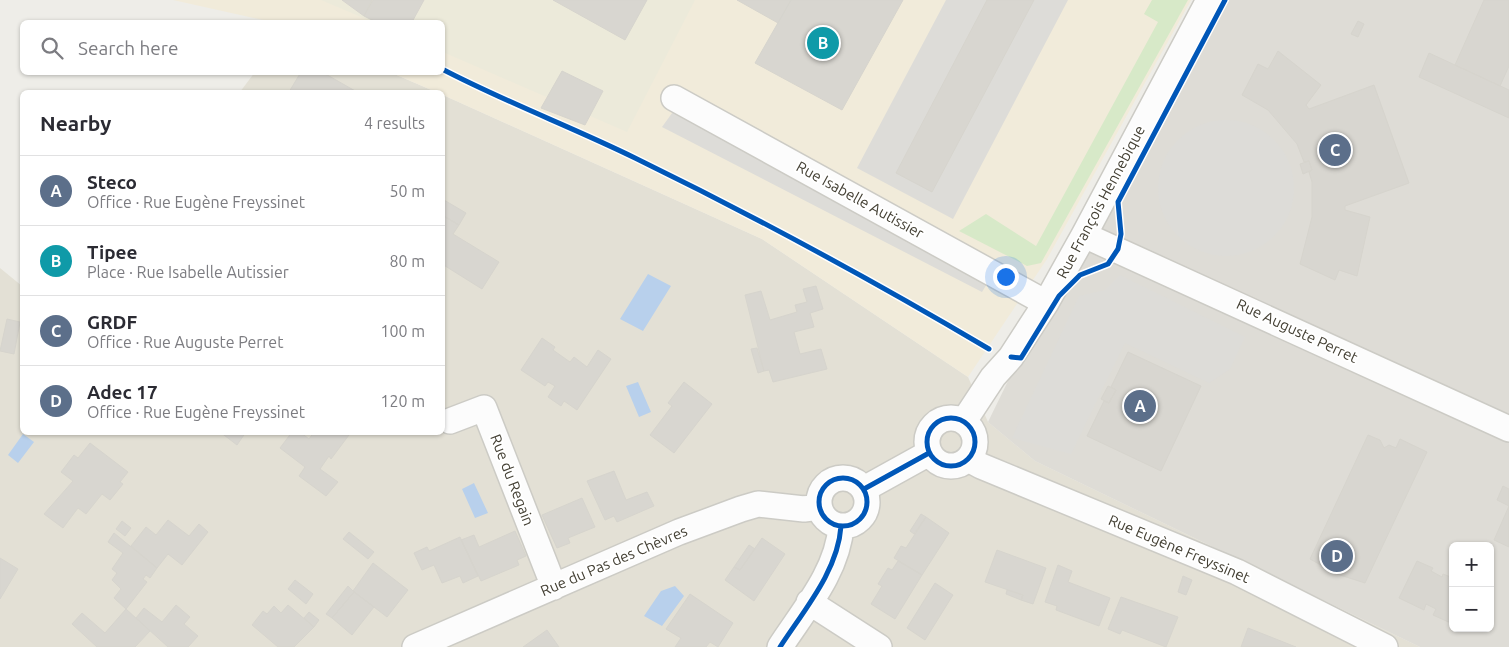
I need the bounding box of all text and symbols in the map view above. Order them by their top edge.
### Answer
search box [20,20,445,75]
pin: B [807,24,839,62]
icon: search [38,34,66,62]
text: Search here [78,37,178,59]
text: Nearby [40,111,111,135]
text: 4 results [364,114,425,132]
street label: Rue François Hennebique [1053,122,1148,281]
pin: C [1319,131,1351,169]
street label: Rue Isabelle Autissier [794,158,927,242]
text: Steco [87,171,137,193]
text: A [50,182,62,200]
text: 50 m [389,182,425,200]
text: Office · Rue Eugène Freyssinet [87,193,305,211]
text: Tipee [87,241,137,263]
text: B [51,252,61,270]
text: 80 m [389,252,425,270]
text: Place · Rue Isabelle Autissier [87,263,289,281]
your location [993,264,1019,290]
street label: Rue Auguste Perret [1234,295,1361,366]
text: GRDF [87,311,137,333]
text: C [51,322,61,340]
text: 100 m [380,322,425,340]
text: Office · Rue Auguste Perret [87,333,283,351]
text: Adec 17 [87,381,158,403]
pin: A [1124,387,1156,425]
text: D [50,392,62,410]
text: 120 m [380,392,425,410]
text: Office · Rue Eugène Freyssinet [87,403,305,421]
street label: Rue du Regain [487,432,538,528]
street label: Rue Eugène Freyssinet [1106,511,1253,586]
street label: Rue du Pas des Chèvres [538,522,690,599]
pin: D [1321,537,1353,575]
map controls [1449,542,1494,632]
button: + [1449,542,1494,587]
button: − [1449,587,1494,632]

